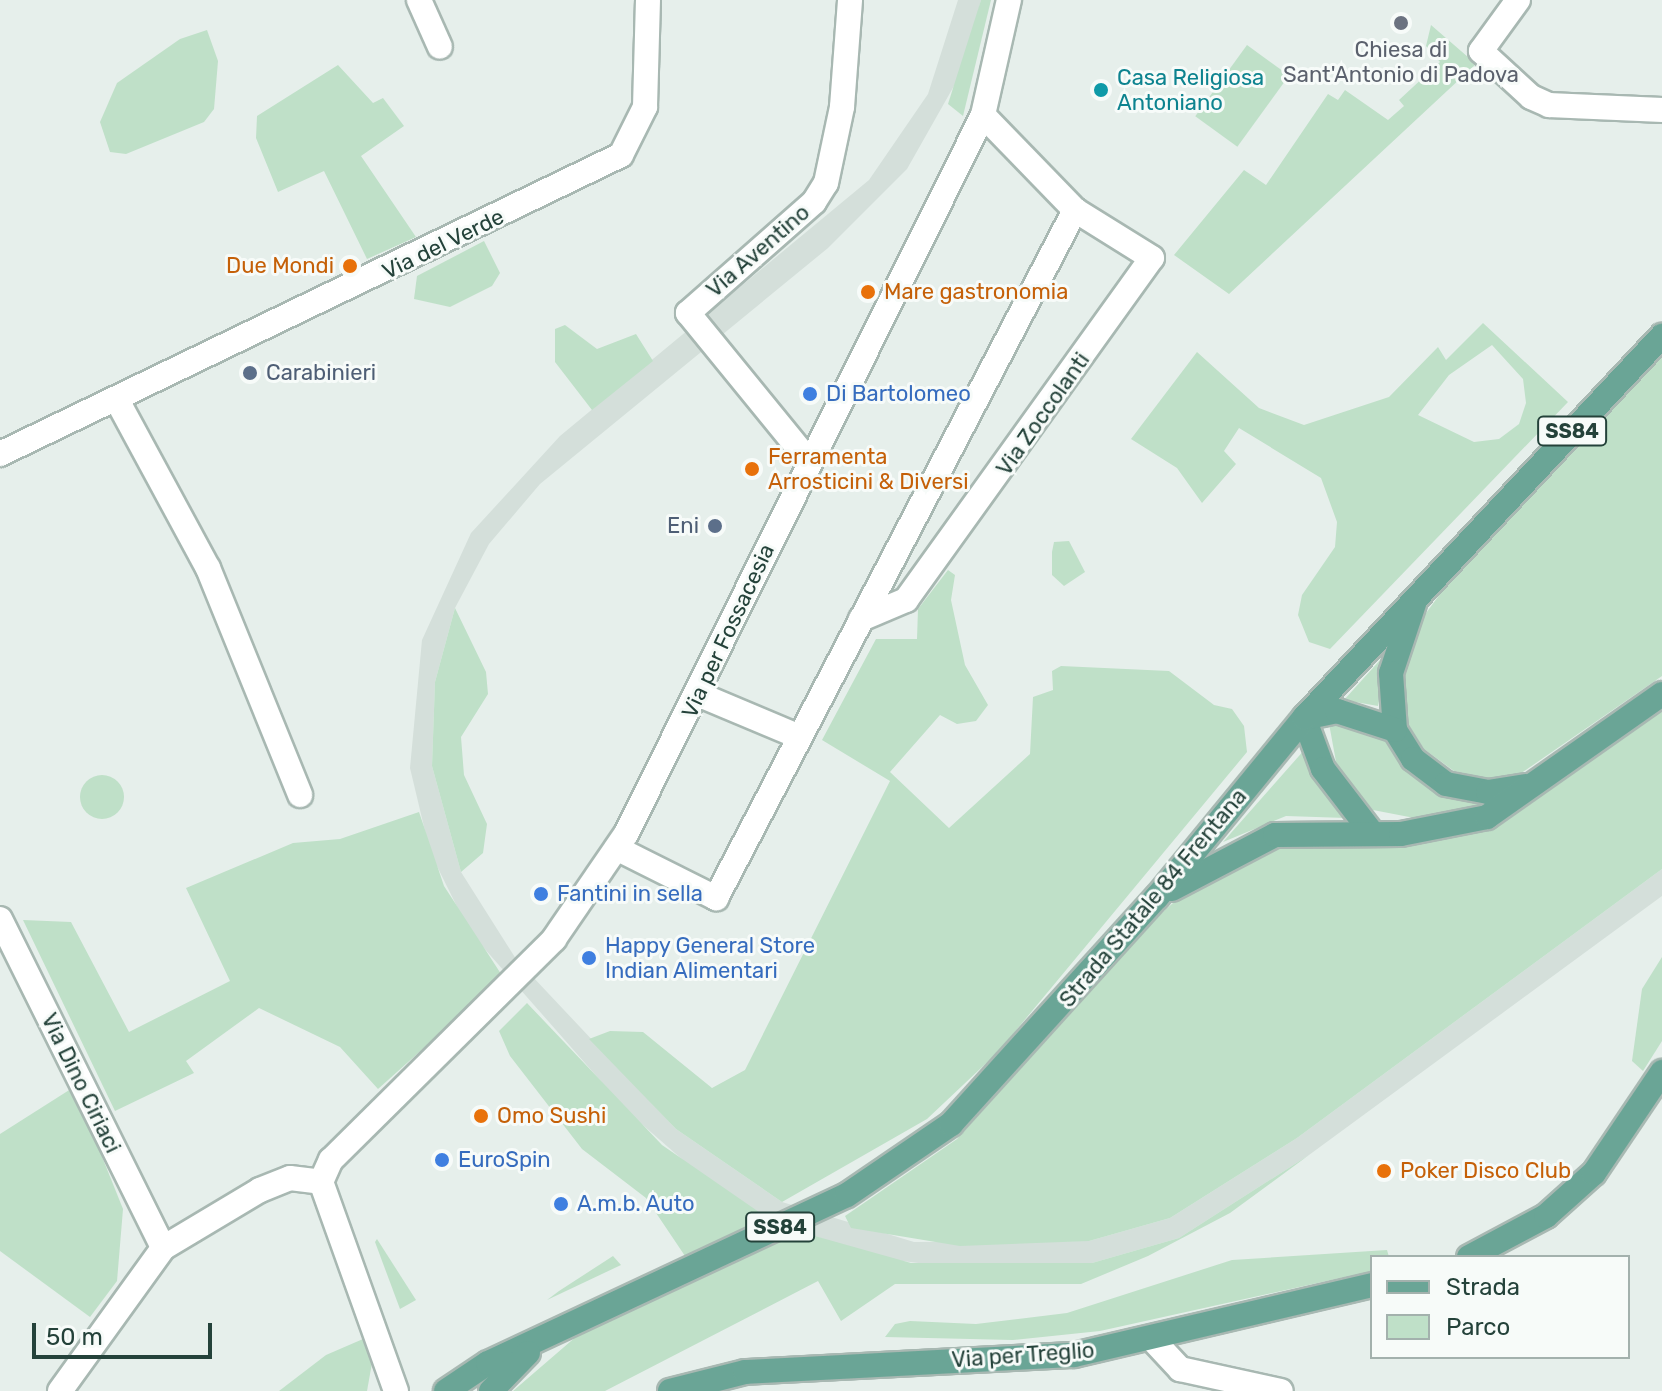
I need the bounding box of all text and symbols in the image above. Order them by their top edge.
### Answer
marker: Chiesa di Sant'Antonio di Padova [1392,14,1410,32]
place label: Chiesa di Sant'Antonio di Padova [1283,36,1519,88]
place label: Casa Religiosa Antoniano [1117,64,1264,116]
marker: Casa Religiosa Antoniano [1092,81,1110,99]
street label: Via Aventino [701,199,815,303]
street label: Via del Verde [378,203,508,285]
place label: Due Mondi [226,253,334,279]
marker: Due Mondi [341,257,359,275]
place label: Mare gastronomia [884,279,1068,305]
marker: Mare gastronomia [859,283,877,301]
street label: Via Zoccolanti [991,347,1095,481]
place label: Carabinieri [266,360,376,386]
marker: Carabinieri [241,364,259,382]
place label: Di Bartolomeo [826,381,971,407]
marker: Di Bartolomeo [801,385,819,403]
road number: SS84 [1536,415,1608,447]
place label: Ferramenta Arrosticini & Diversi [768,443,969,494]
marker: Ferramenta Arrosticini & Diversi [743,460,761,478]
place label: Eni [667,513,699,539]
marker: Eni [706,517,724,535]
street label: Via per Fossacesia [676,540,780,722]
street label: Strada Statale 84 Frentana [1054,783,1252,1013]
place label: Fantini in sella [557,881,703,907]
marker: Fantini in sella [532,885,550,903]
place label: Happy General Store Indian Alimentari [605,932,816,984]
marker: Happy General Store Indian Alimentari [580,949,598,967]
street label: Via Dino Ciriaci [36,1009,126,1157]
place label: Omo Sushi [497,1103,606,1129]
marker: Omo Sushi [472,1107,490,1125]
place label: EuroSpin [458,1147,551,1173]
marker: EuroSpin [433,1151,451,1169]
place label: Poker Disco Club [1400,1158,1572,1184]
marker: Poker Disco Club [1375,1162,1393,1180]
place label: A.m.b. Auto [577,1191,695,1217]
marker: A.m.b. Auto [552,1195,570,1213]
road number: SS84 [744,1211,816,1243]
legend [1370,1255,1630,1359]
text: Strada [1446,1273,1520,1301]
scale bar [36,1307,216,1357]
text: Parco [1446,1313,1510,1341]
text: 50 m [46,1323,103,1351]
street label: Via per Treglio [950,1337,1096,1373]

